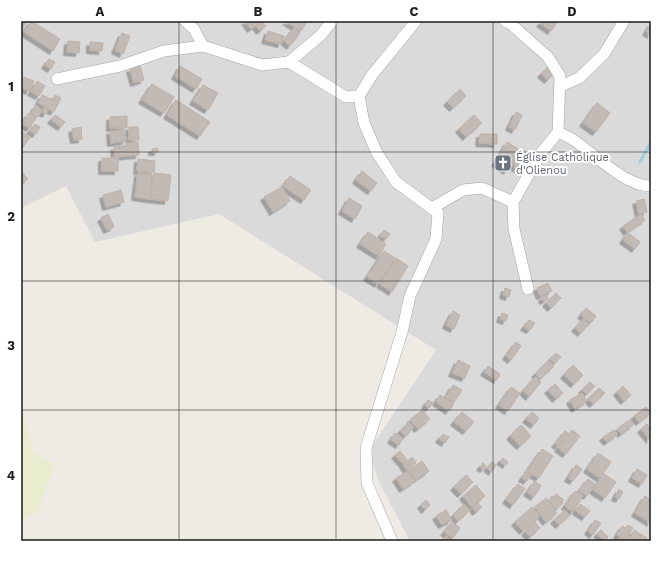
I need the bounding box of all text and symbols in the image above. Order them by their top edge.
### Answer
text: A [96,4,105,19]
text: B [254,4,263,19]
text: C [410,4,419,19]
text: D [567,4,577,19]
text: 1 [8,79,14,94]
place label: Église Catholique d'Olienou [516,150,609,177]
church icon: Église Catholique d'Olienou [493,153,513,173]
text: 2 [7,209,15,224]
text: 3 [7,338,15,353]
text: 4 [7,468,16,483]

